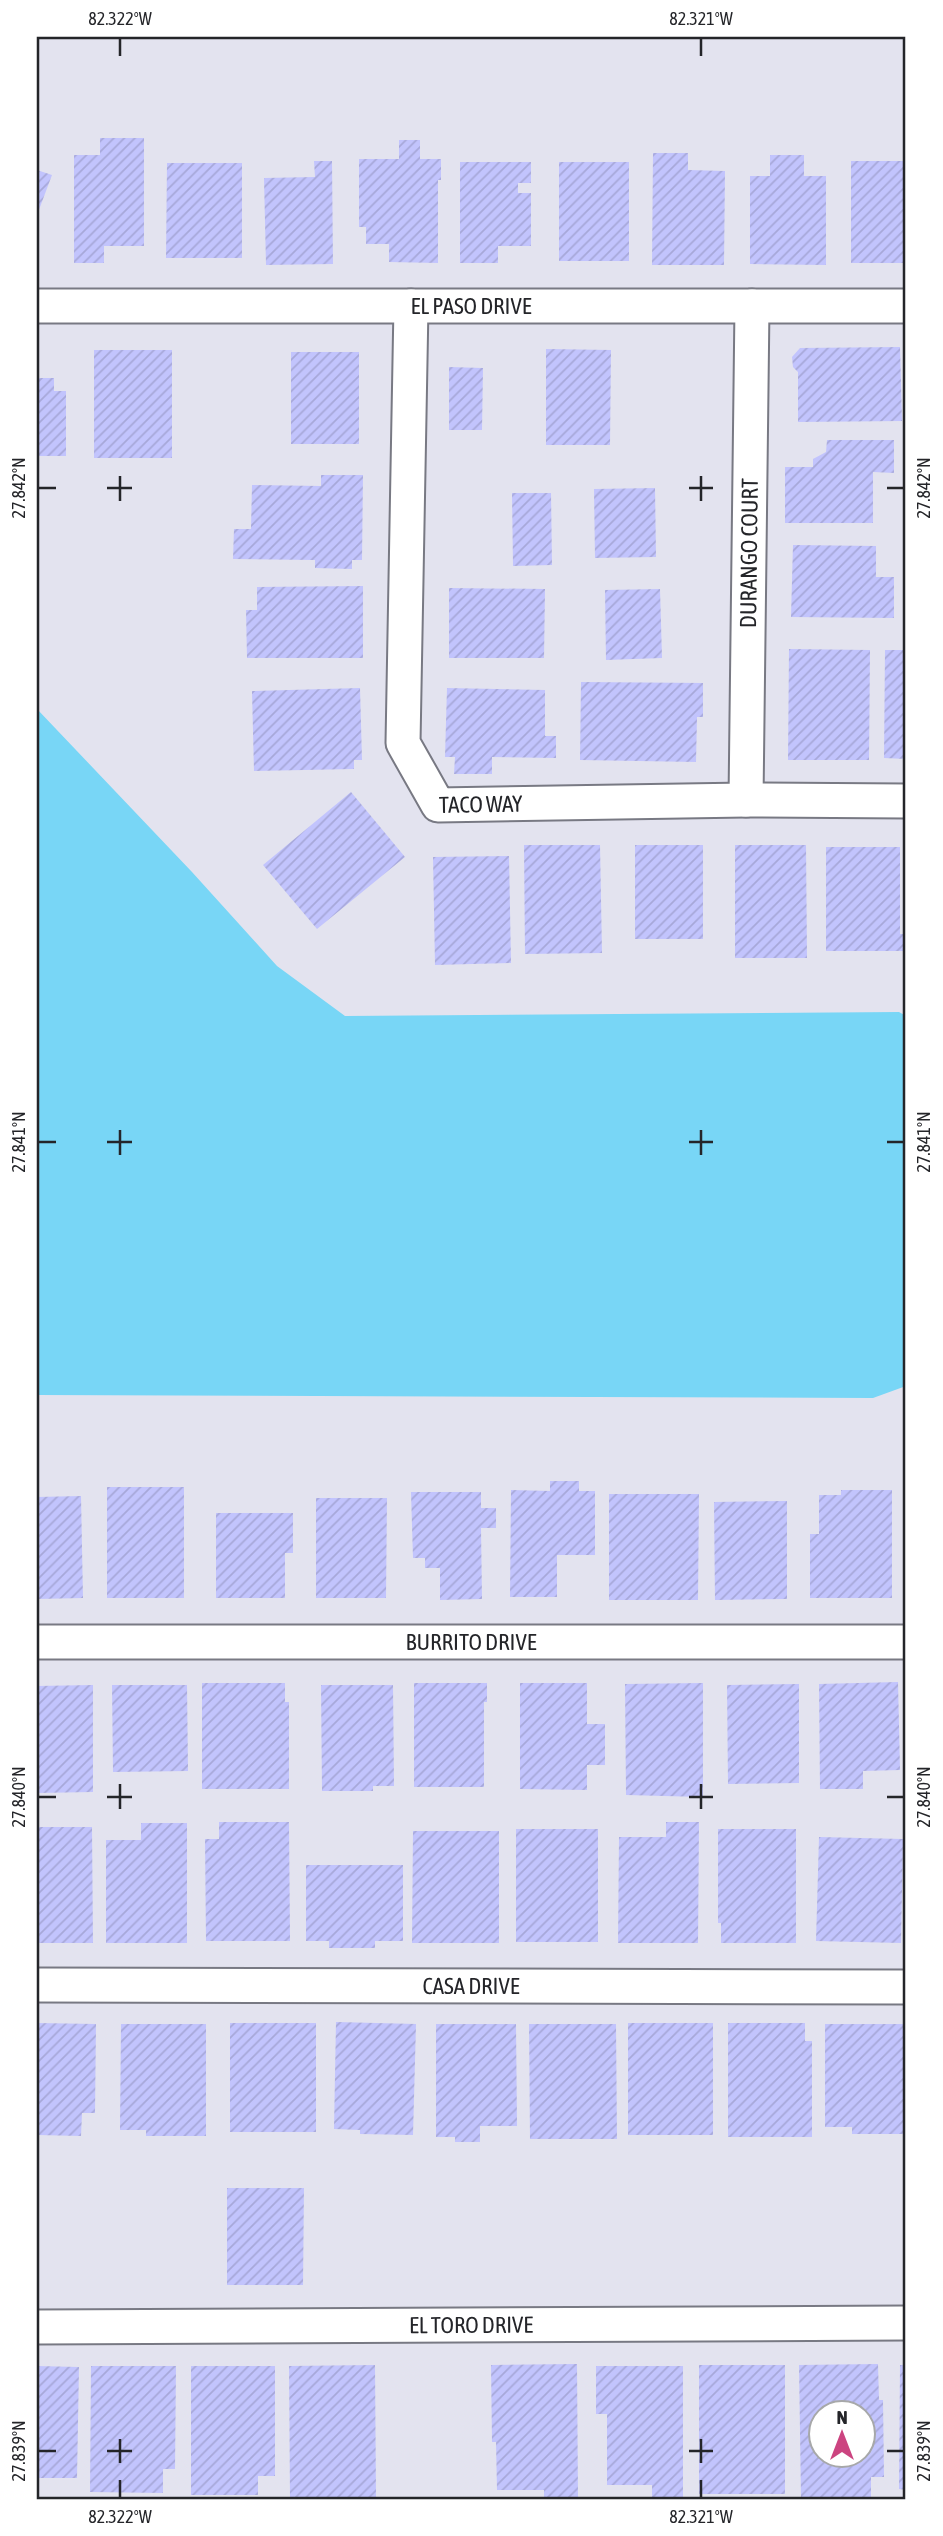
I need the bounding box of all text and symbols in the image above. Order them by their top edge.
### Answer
text: 82.322°W [88,8,152,29]
text: 82.321°W [669,8,733,29]
street label: EL PASO DRIVE [410,293,532,319]
text: 27.842°N [8,457,29,519]
text: 27.842°N [913,457,934,519]
street label: DURANGO COURT [735,478,763,628]
street label: TACO WAY [439,791,523,818]
text: 27.841°N [8,1111,29,1173]
text: 27.841°N [913,1111,934,1173]
street label: BURRITO DRIVE [406,1629,537,1655]
text: 27.840°N [8,1766,29,1828]
text: 27.840°N [913,1766,934,1828]
street label: CASA DRIVE [422,1973,520,1999]
street label: EL TORO DRIVE [409,2312,533,2338]
north arrow [806,2400,876,2470]
text: N [836,2406,848,2428]
text: 27.839°N [8,2420,29,2482]
text: 27.839°N [913,2420,934,2482]
text: 82.322°W [88,2506,152,2527]
text: 82.321°W [669,2506,733,2527]

